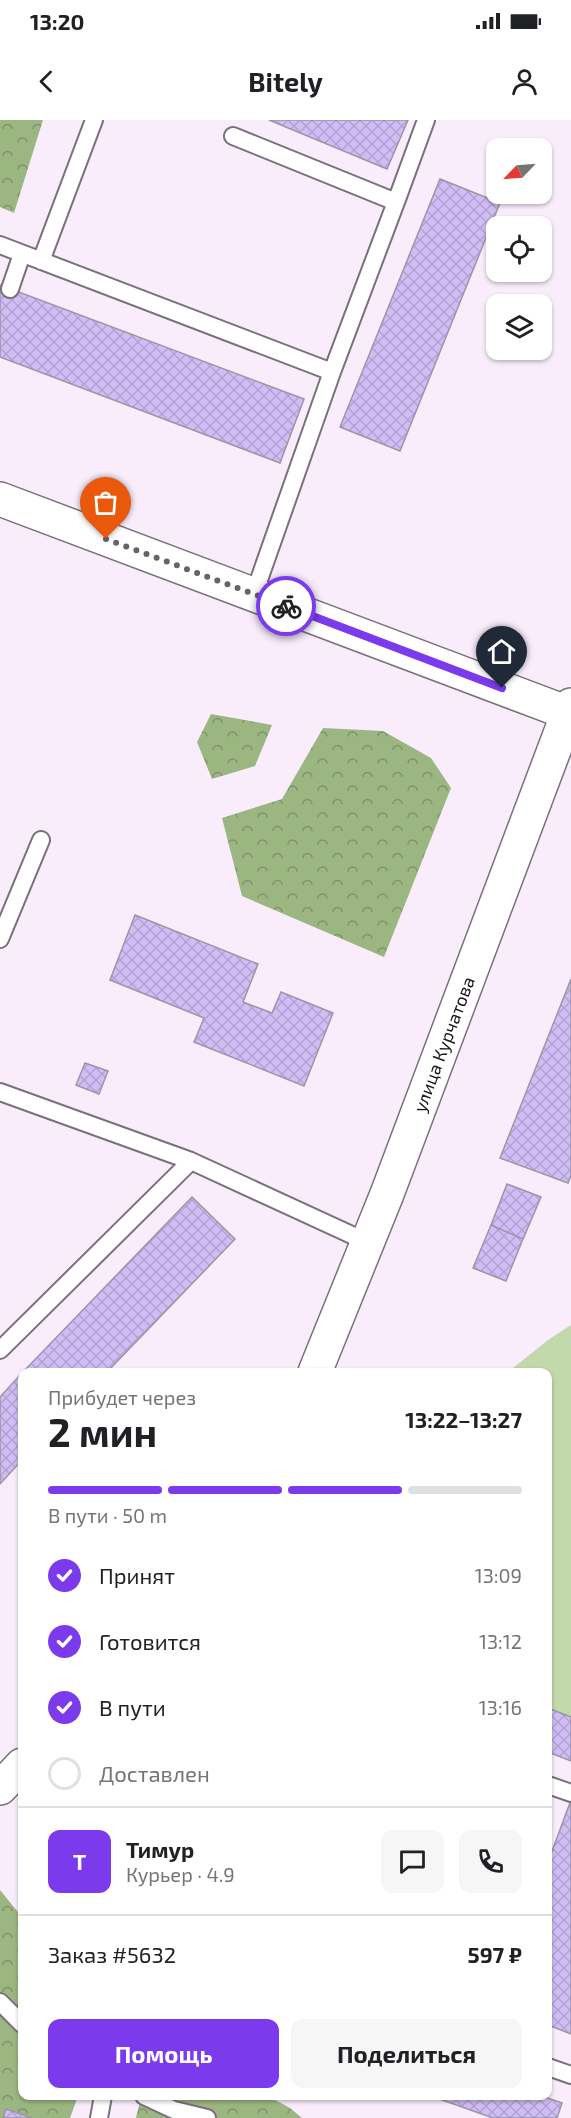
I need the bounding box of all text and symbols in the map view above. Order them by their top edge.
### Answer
text: 13:20 [30,8,84,34]
icon: back [30,65,63,98]
text: Bitely [248,65,323,97]
icon: person [508,65,541,98]
north arrow [486,138,552,204]
map controls [486,138,552,360]
button: locate [486,216,552,282]
button: layers [486,294,552,360]
pin [80,477,131,539]
icon: bag [89,486,122,519]
courier [256,576,316,636]
icon: bike [270,590,303,623]
pin [476,626,527,688]
icon: home [485,635,518,668]
street label: улица Курчатова [408,973,479,1115]
text: Прибудет через [48,1385,196,1409]
text: 13:22–13:27 [405,1406,522,1432]
text: 2 мин [48,1408,157,1455]
text: В пути · 50 m [48,1503,167,1527]
icon: check [48,1559,81,1592]
text: Принят [99,1562,175,1588]
text: 13:09 [475,1563,522,1587]
icon: check [48,1625,81,1658]
text: Готовится [99,1628,201,1654]
text: 13:12 [479,1629,522,1653]
icon: check [48,1691,81,1724]
text: В пути [99,1694,166,1720]
text: 13:16 [479,1695,522,1719]
text: Доставлен [99,1760,210,1786]
button: chat [381,1830,444,1893]
button: phone [459,1830,522,1893]
text: Тимур [126,1836,194,1862]
text: Т [73,1848,86,1874]
text: Курьер · 4.9 [126,1862,235,1886]
text: Заказ #5632 [48,1941,176,1967]
text: 597 ₽ [468,1941,522,1967]
button: Помощь [48,2019,279,2088]
button: Поделиться [291,2019,522,2088]

